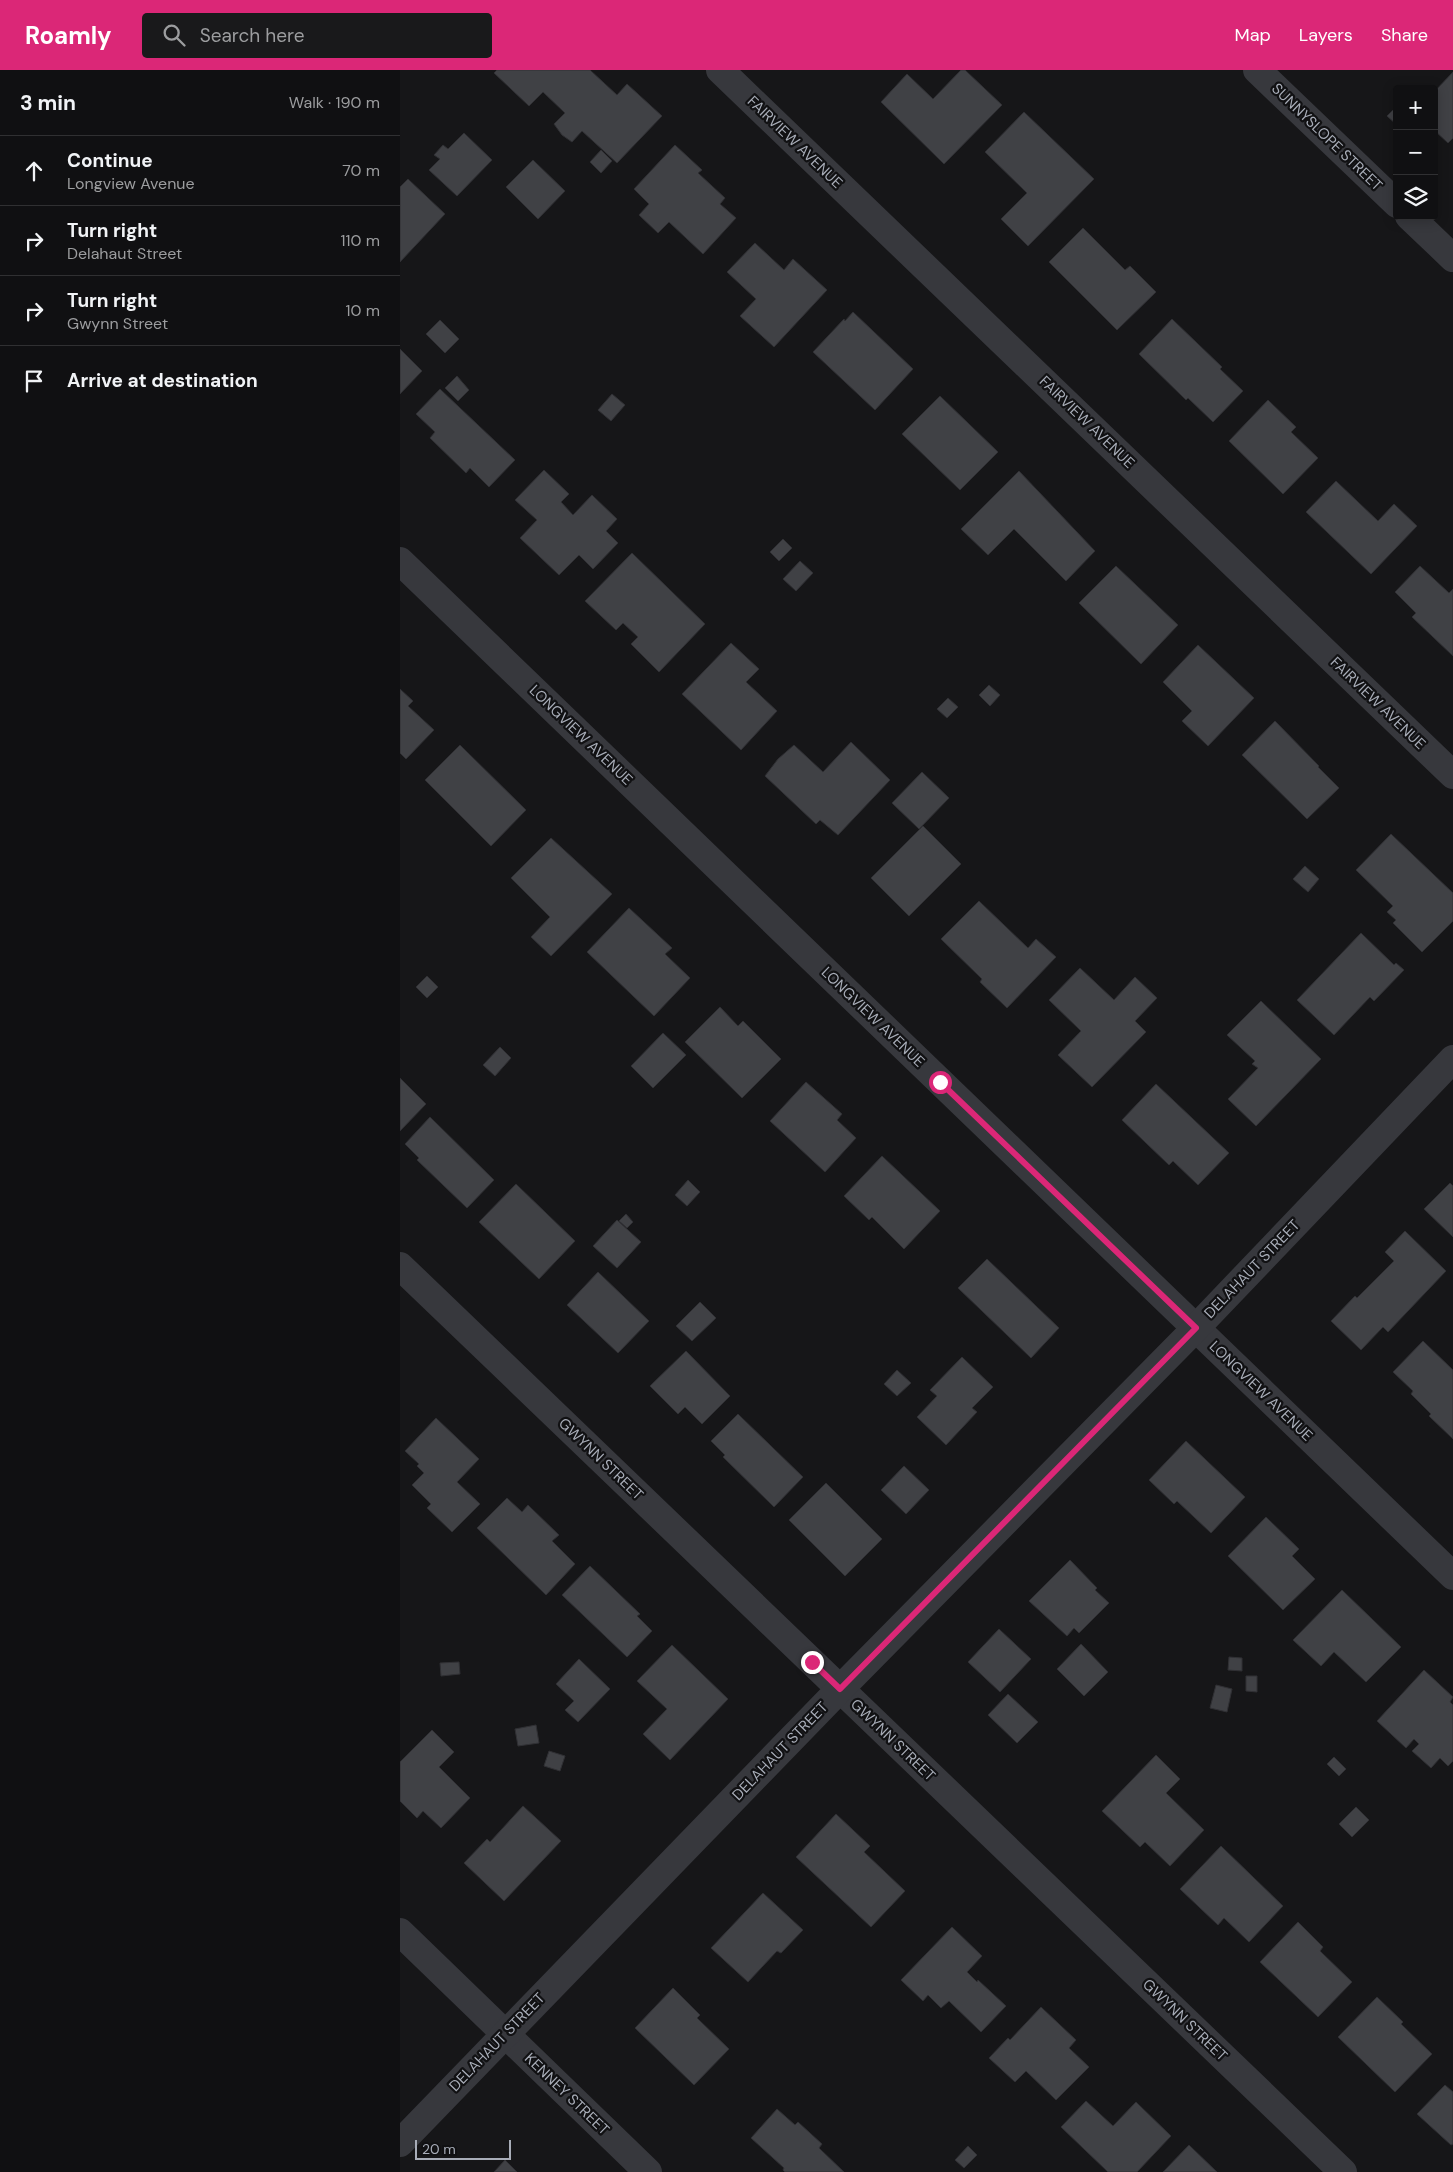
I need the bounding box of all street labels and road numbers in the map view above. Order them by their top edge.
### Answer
street label: SUNNYSLOPE STREET [1267,79,1387,195]
street label: FAIRVIEW AVENUE [743,91,847,193]
street label: FAIRVIEW AVENUE [1035,371,1139,473]
street label: FAIRVIEW AVENUE [1326,652,1430,754]
street label: LONGVIEW AVENUE [525,680,637,790]
street label: LONGVIEW AVENUE [817,962,929,1072]
street label: DELAHAUT STREET [1200,1215,1304,1323]
street label: LONGVIEW AVENUE [1205,1336,1317,1446]
street label: GWYNN STREET [554,1413,648,1505]
street label: GWYNN STREET [846,1694,940,1786]
street label: DELAHAUT STREET [728,1697,832,1805]
street label: GWYNN STREET [1138,1974,1232,2066]
street label: DELAHAUT STREET [445,1988,549,2096]
street label: KENNEY STREET [520,2049,614,2139]

